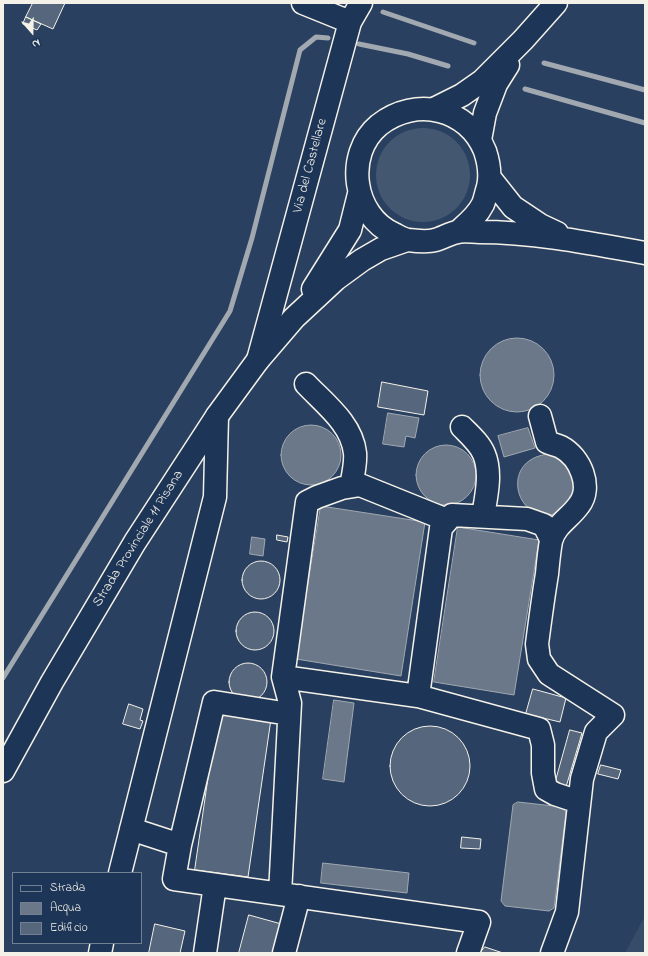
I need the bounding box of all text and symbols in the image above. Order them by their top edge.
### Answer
north arrow [12,12,52,52]
text: N [30,34,42,52]
street label: Via del Castellare [290,117,332,215]
street label: Strada Provinciale 11 Pisana [90,468,188,610]
legend [12,872,142,944]
text: Strada [50,879,85,897]
text: Acqua [50,899,81,917]
text: Edificio [50,919,88,937]

